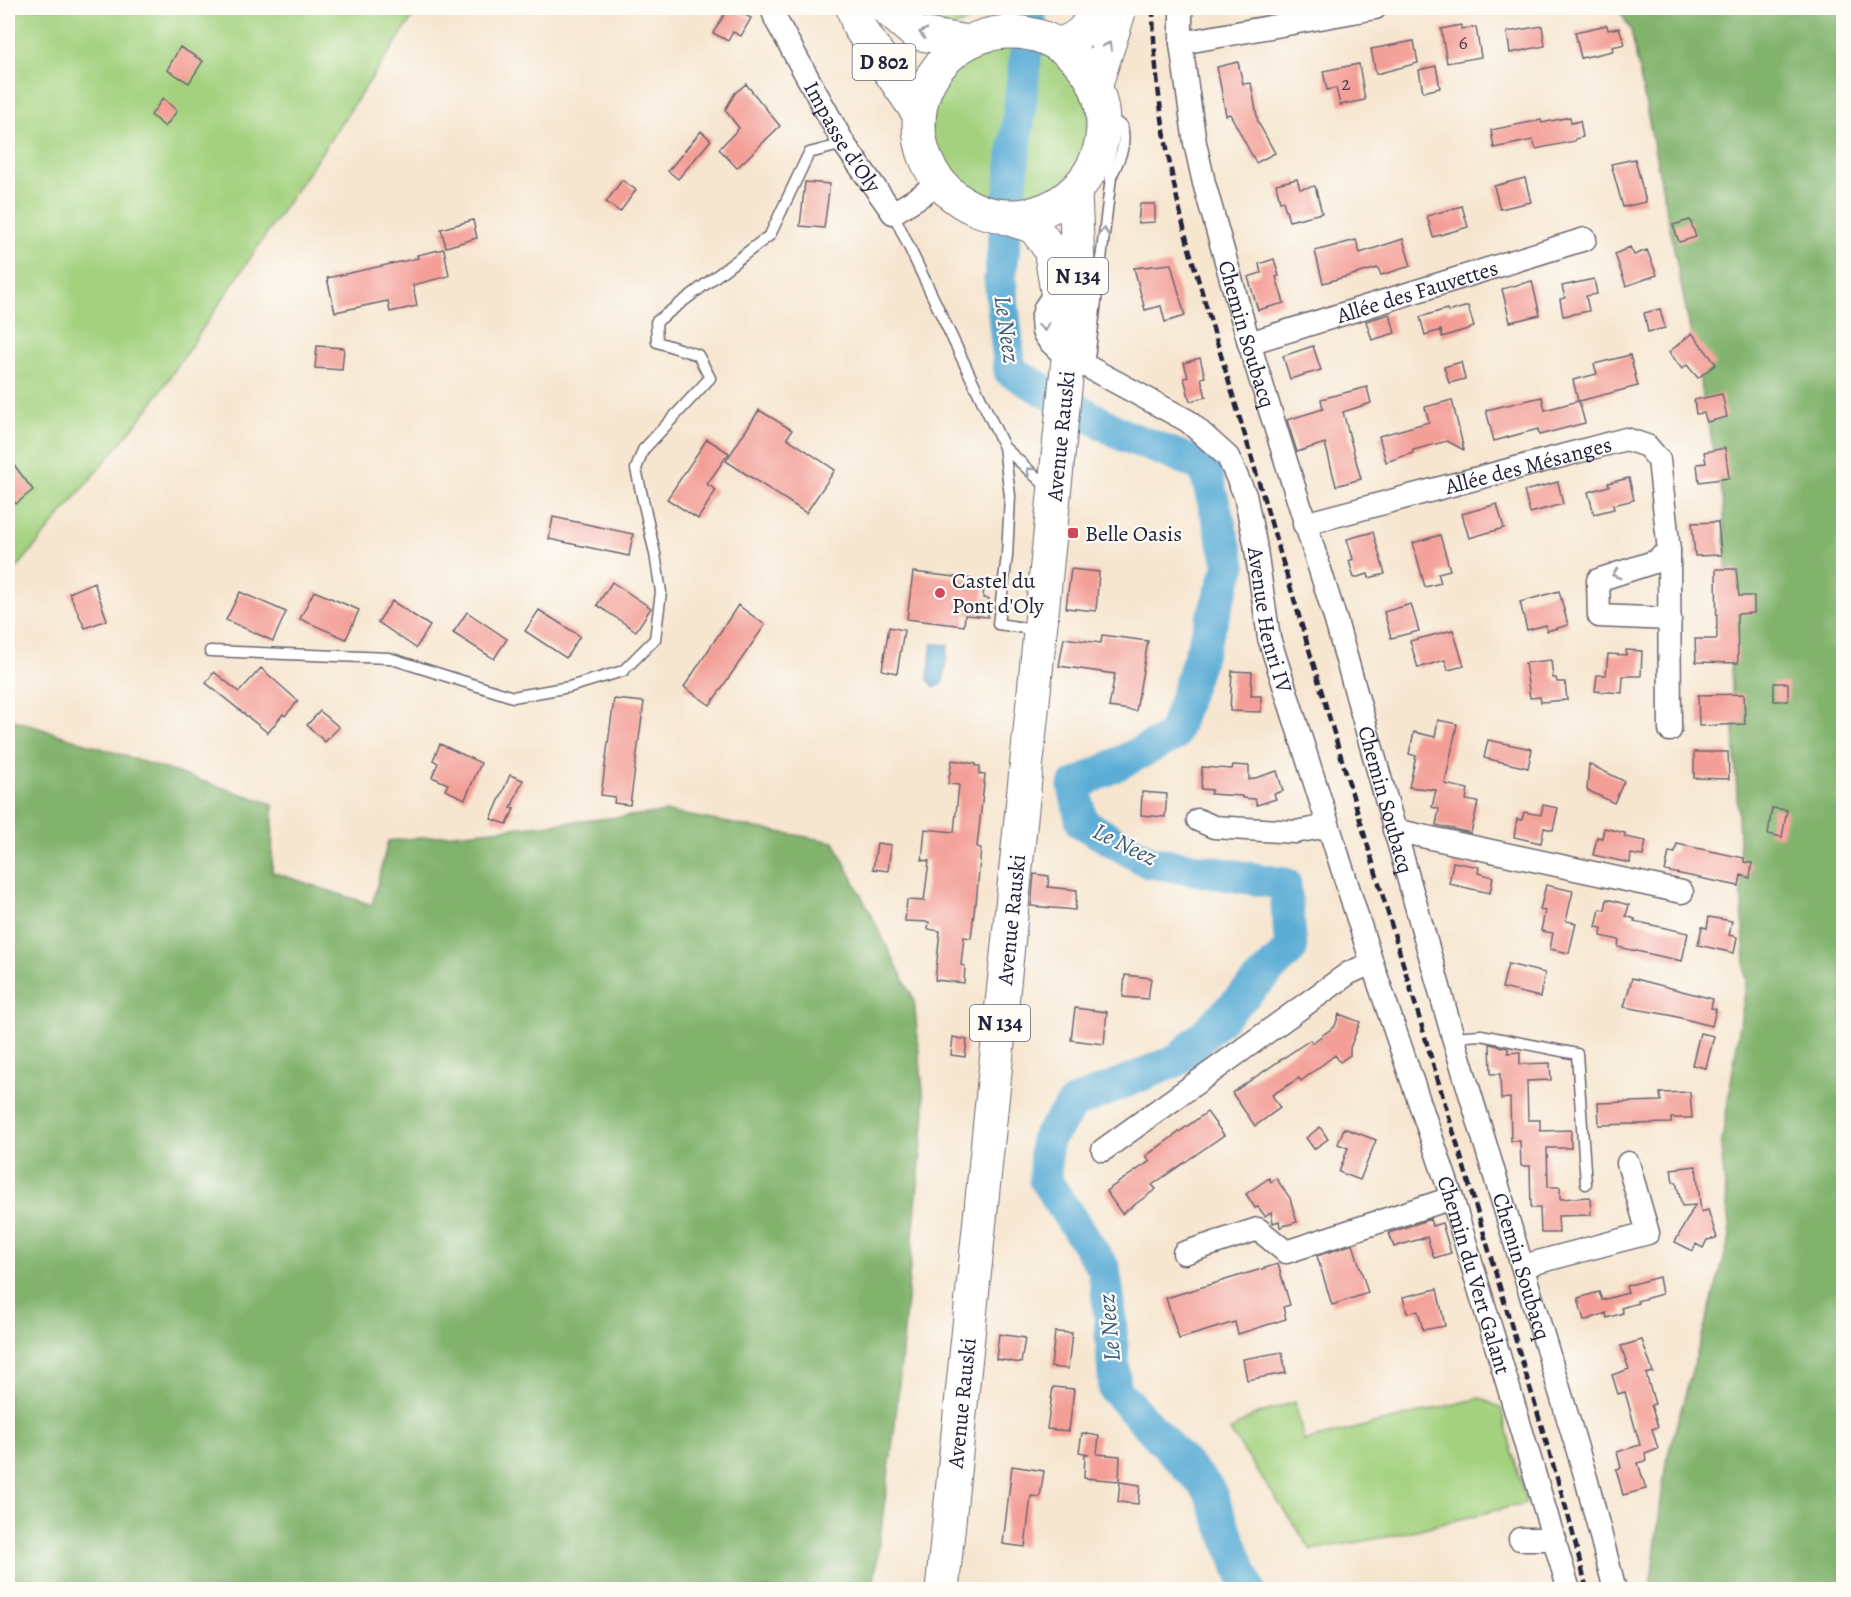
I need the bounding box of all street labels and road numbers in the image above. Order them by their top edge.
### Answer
road number: D 802 [852,44,916,80]
street label: Impasse d'Oly [796,76,888,199]
street label: Allée des Fauvettes [1332,253,1502,331]
street label: Chemin Soubacq [1210,257,1282,412]
road number: N 134 [1048,258,1108,294]
street label: Avenue Rauski [1039,369,1083,504]
street label: Allée des Mésanges [1441,429,1615,502]
street label: Avenue Henri IV [1240,544,1300,697]
street label: Chemin Soubacq [1350,723,1420,877]
street label: Avenue Rauski [990,853,1033,987]
road number: N 134 [970,1005,1030,1041]
street label: Chemin du Vert Galant [1429,1172,1518,1378]
street label: Chemin Soubacq [1485,1189,1558,1344]
street label: Avenue Rauski [940,1336,984,1471]

